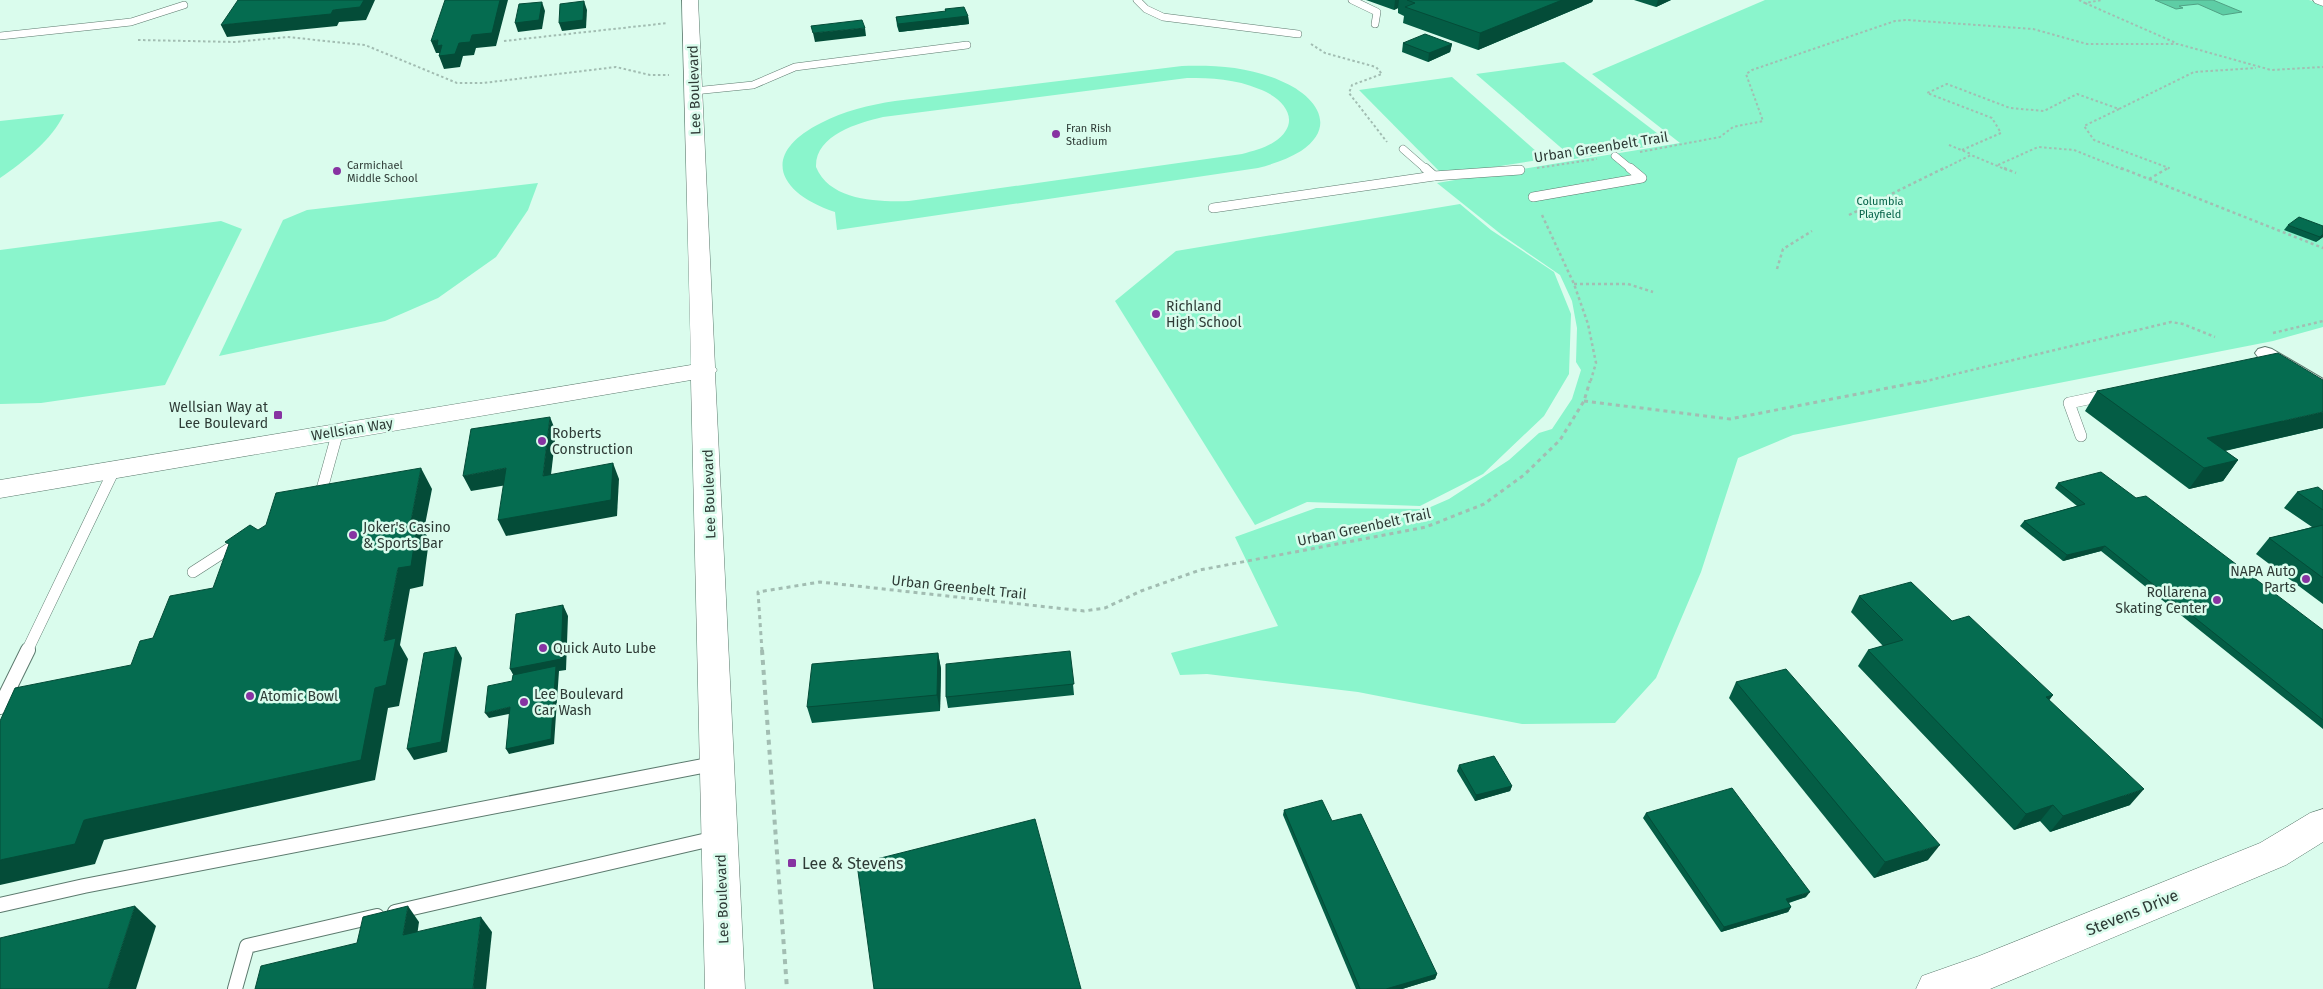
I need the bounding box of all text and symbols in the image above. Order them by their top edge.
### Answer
street label: Lee Boulevard [684,45,705,135]
place label: Fran Rish Stadium [1066,122,1112,148]
marker: Fran Rish Stadium [1050,128,1062,140]
street label: Urban Greenbelt Trail [1533,128,1670,167]
place label: Carmichael Middle School [347,159,418,185]
marker: Carmichael Middle School [331,165,343,177]
park label: Columbia Playfield [1856,195,1904,221]
place label: Richland High School [1166,298,1242,331]
marker: Richland High School [1150,308,1162,320]
place label: Wellsian Way at Lee Boulevard [169,399,269,432]
marker: Wellsian Way at Lee Boulevard [272,409,284,421]
street label: Wellsian Way [310,415,394,444]
place label: Roberts Construction [552,425,633,458]
marker: Roberts Construction [536,435,548,447]
street label: Lee Boulevard [699,449,720,539]
street label: Urban Greenbelt Trail [1296,505,1432,550]
place label: Joker's Casino & Sports Bar [363,519,451,552]
marker: Joker's Casino & Sports Bar [347,529,359,541]
place label: NAPA Auto Parts [2230,563,2296,596]
street label: Urban Greenbelt Trail [890,572,1027,603]
marker: NAPA Auto Parts [2300,573,2312,585]
place label: Rollarena Skating Center [2115,584,2208,617]
marker: Rollarena Skating Center [2211,594,2223,606]
place label: Quick Auto Lube [553,640,656,657]
marker: Quick Auto Lube [537,642,549,654]
place label: Lee Boulevard Car Wash [534,686,624,719]
place label: Atomic Bowl [260,688,338,705]
marker: Atomic Bowl [244,690,256,702]
marker: Lee Boulevard Car Wash [518,696,530,708]
street label: Lee Boulevard [712,854,733,944]
place label: Lee & Stevens [802,854,903,873]
marker: Lee & Stevens [786,857,798,869]
street label: Stevens Drive [2083,885,2181,940]

